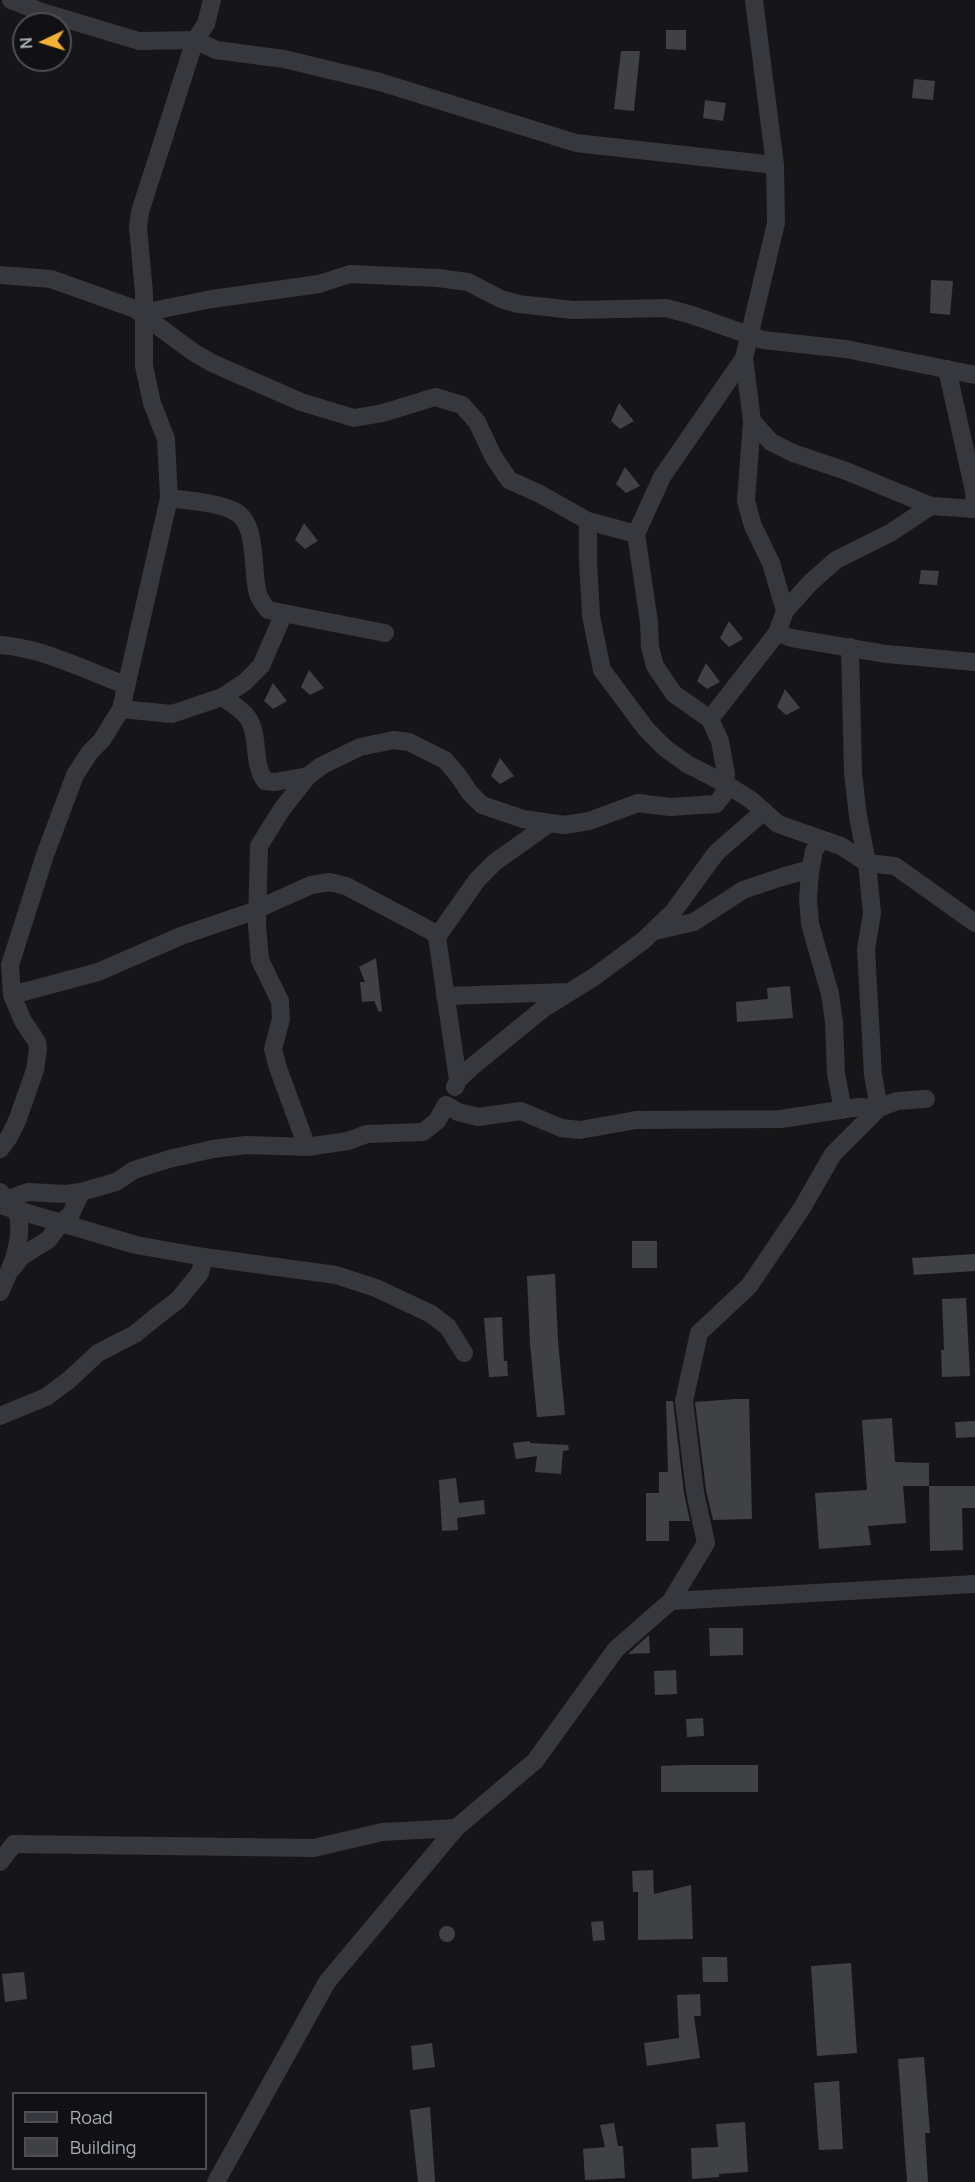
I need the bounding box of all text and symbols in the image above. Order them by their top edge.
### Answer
north arrow [12,12,72,72]
text: N [15,37,37,50]
legend [12,2092,207,2170]
text: Road [70,2105,113,2129]
text: Building [70,2135,136,2159]

